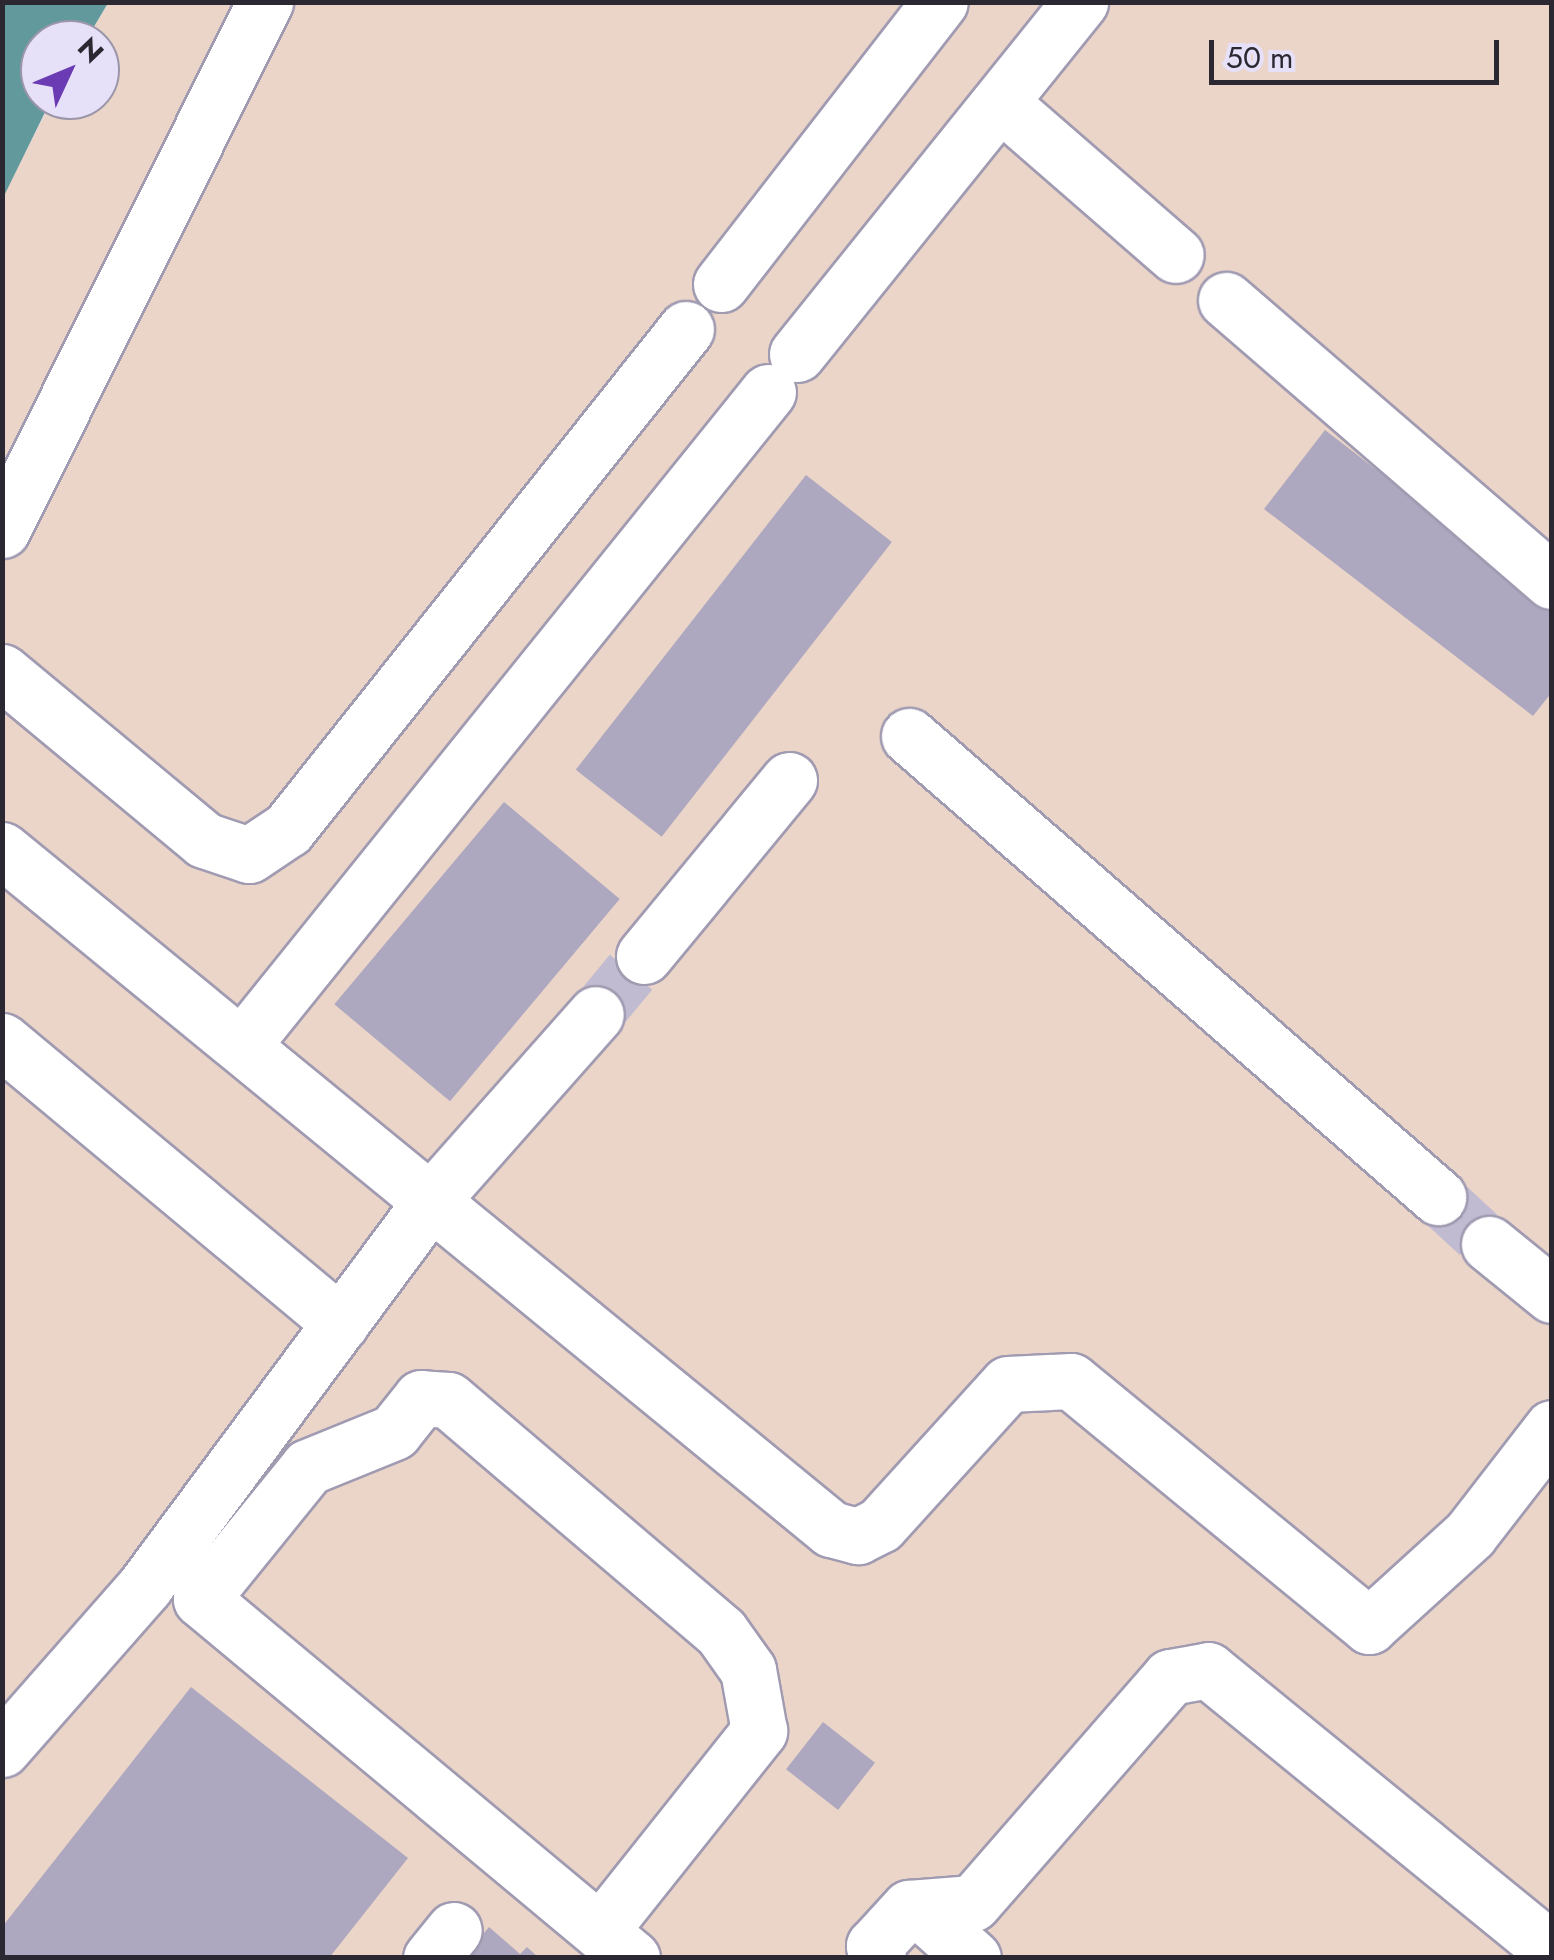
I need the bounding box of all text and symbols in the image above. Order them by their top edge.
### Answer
north arrow [20,20,120,120]
scale bar [1214,20,1504,82]
text: N [68,28,113,72]
text: 50 m [1226,36,1293,79]

